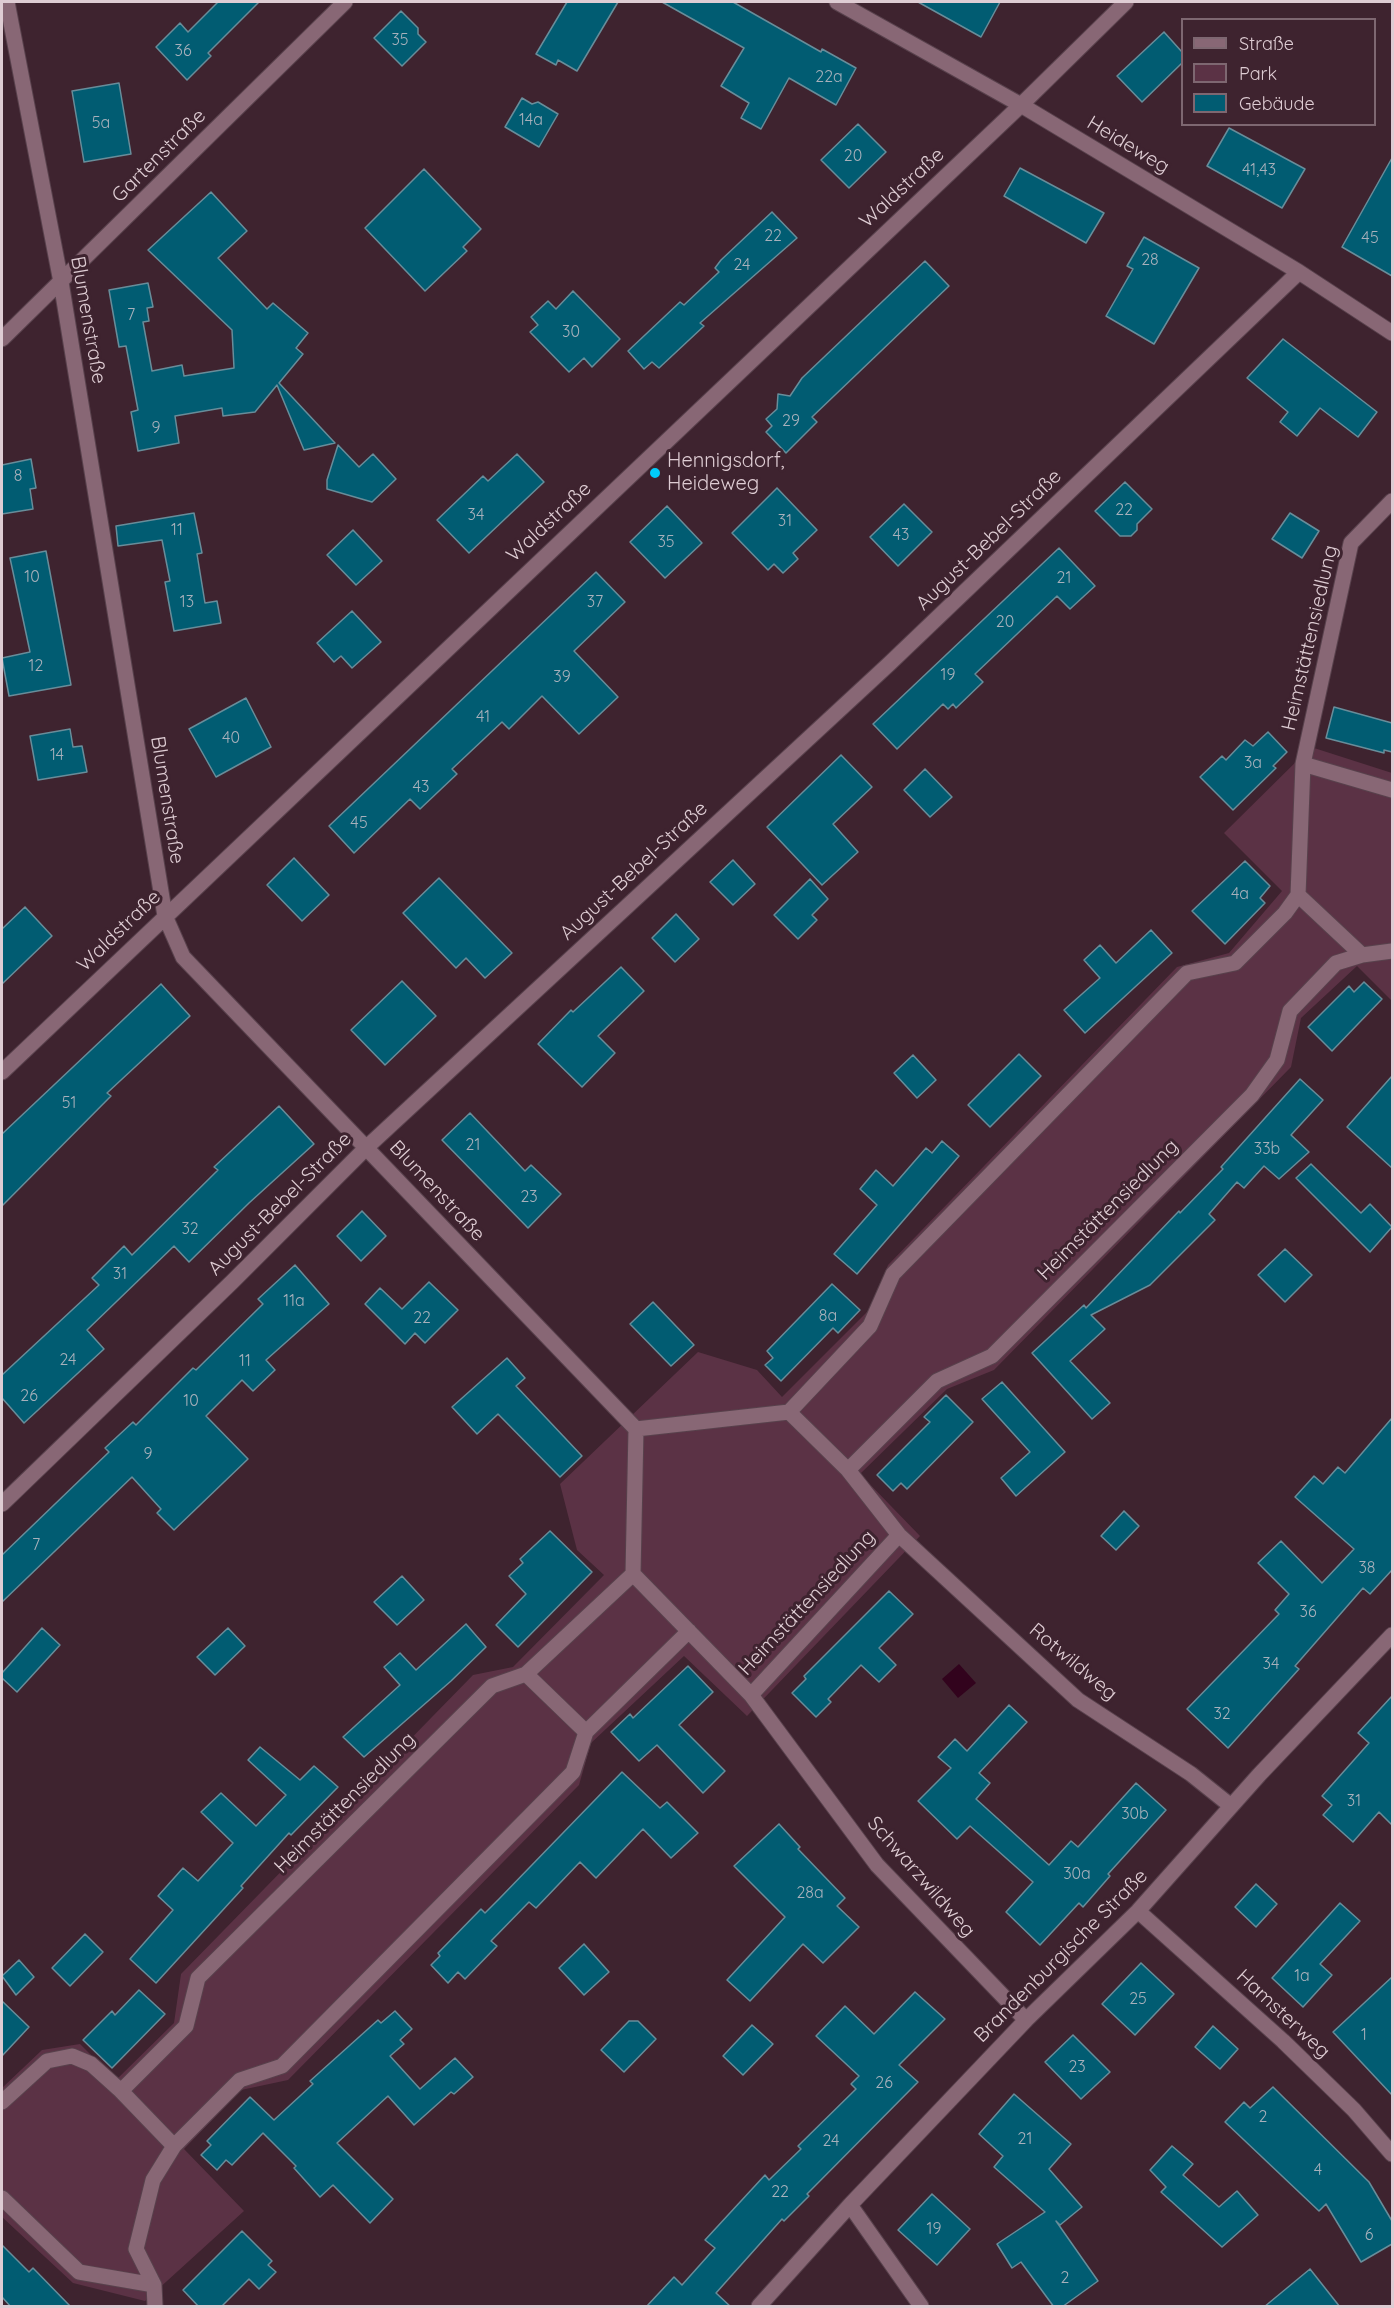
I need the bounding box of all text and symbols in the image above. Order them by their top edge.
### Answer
legend [1181,18,1376,126]
house number: 35 [391,30,409,50]
text: Straße [1239,32,1294,55]
house number: 36 [175,41,191,61]
text: Park [1239,62,1277,85]
house number: 22a [815,67,843,87]
text: Gebäude [1239,92,1315,115]
street label: Gartenstraße [107,104,211,208]
house number: 14a [519,110,543,130]
street label: Heideweg [1082,111,1174,179]
house number: 5a [92,113,110,133]
street label: Waldstraße [855,143,949,233]
house number: 20 [844,146,862,166]
house number: 41,43 [1242,160,1276,180]
house number: 22 [764,226,782,246]
house number: 45 [1361,228,1379,248]
house number: 28 [1141,250,1159,270]
street label: Blumenstraße [65,254,111,386]
house number: 24 [733,255,751,275]
house number: 7 [127,305,135,325]
house number: 30 [562,322,580,342]
house number: 29 [782,411,800,431]
house number: 9 [152,418,160,438]
place label: Hennigsdorf, Heideweg [667,449,785,496]
street label: August-Bebel-Straße [911,464,1067,616]
house number: 8 [14,466,22,486]
marker: Hennigsdorf, Heideweg [648,466,662,480]
street label: Waldstraße [502,477,596,567]
house number: 22 [1115,500,1133,520]
house number: 34 [468,505,484,525]
house number: 31 [778,511,792,531]
house number: 11 [171,520,183,540]
house number: 43 [893,525,909,545]
house number: 35 [657,532,675,552]
street label: Heimstättensiedlung [1277,543,1343,733]
house number: 10 [24,567,40,587]
house number: 21 [1057,568,1071,588]
house number: 13 [180,592,194,612]
house number: 37 [587,592,603,612]
house number: 20 [996,612,1014,632]
house number: 12 [29,656,43,676]
house number: 19 [941,665,955,685]
house number: 39 [553,667,571,687]
house number: 41 [476,707,490,727]
house number: 40 [222,728,240,748]
street label: Blumenstraße [145,734,189,866]
house number: 14 [50,745,64,765]
house number: 3a [1244,753,1262,773]
house number: 43 [413,777,429,797]
street label: August-Bebel-Straße [555,797,713,945]
house number: 45 [350,813,368,833]
house number: 4a [1231,884,1249,904]
street label: Waldstraße [72,885,166,977]
house number: 51 [62,1093,76,1113]
street label: August-Bebel-Straße [203,1127,357,1281]
street label: Heimstättensiedlung [1032,1134,1184,1286]
house number: 21 [466,1135,480,1155]
street label: Blumenstraße [384,1136,490,1246]
house number: 33b [1254,1139,1280,1159]
house number: 23 [520,1187,538,1207]
house number: 32 [181,1219,199,1239]
house number: 31 [113,1264,127,1284]
house number: 11a [283,1291,305,1311]
house number: 8a [819,1306,837,1326]
house number: 22 [413,1308,431,1328]
house number: 24 [59,1350,77,1370]
house number: 11 [239,1351,251,1371]
house number: 26 [20,1386,38,1406]
house number: 10 [183,1391,199,1411]
house number: 9 [144,1444,152,1464]
street label: Heimstättensiedlung [733,1525,881,1681]
house number: 7 [32,1535,40,1555]
house number: 38 [1358,1558,1376,1578]
house number: 36 [1300,1602,1316,1622]
street label: Rotwildweg [1024,1618,1122,1706]
house number: 34 [1263,1654,1279,1674]
house number: 32 [1213,1704,1231,1724]
street label: Heimstättensiedlung [269,1727,421,1879]
house number: 31 [1347,1791,1361,1811]
house number: 30b [1121,1804,1149,1824]
street label: Schwarzwildweg [862,1812,980,1942]
street label: Brandenburgische Straße [969,1864,1153,2048]
house number: 30a [1063,1864,1091,1884]
house number: 28a [796,1883,824,1903]
street label: Hamsterweg [1231,1964,1335,2064]
house number: 1a [1294,1966,1310,1986]
house number: 25 [1129,1989,1147,2009]
house number: 1 [1361,2025,1367,2045]
house number: 23 [1068,2057,1086,2077]
house number: 26 [875,2073,893,2093]
house number: 2 [1259,2107,1267,2127]
house number: 21 [1018,2129,1032,2149]
house number: 24 [822,2131,840,2151]
house number: 4 [1314,2160,1322,2180]
house number: 22 [771,2182,789,2202]
house number: 19 [927,2219,941,2239]
house number: 6 [1365,2225,1373,2245]
house number: 2 [1061,2268,1069,2288]

